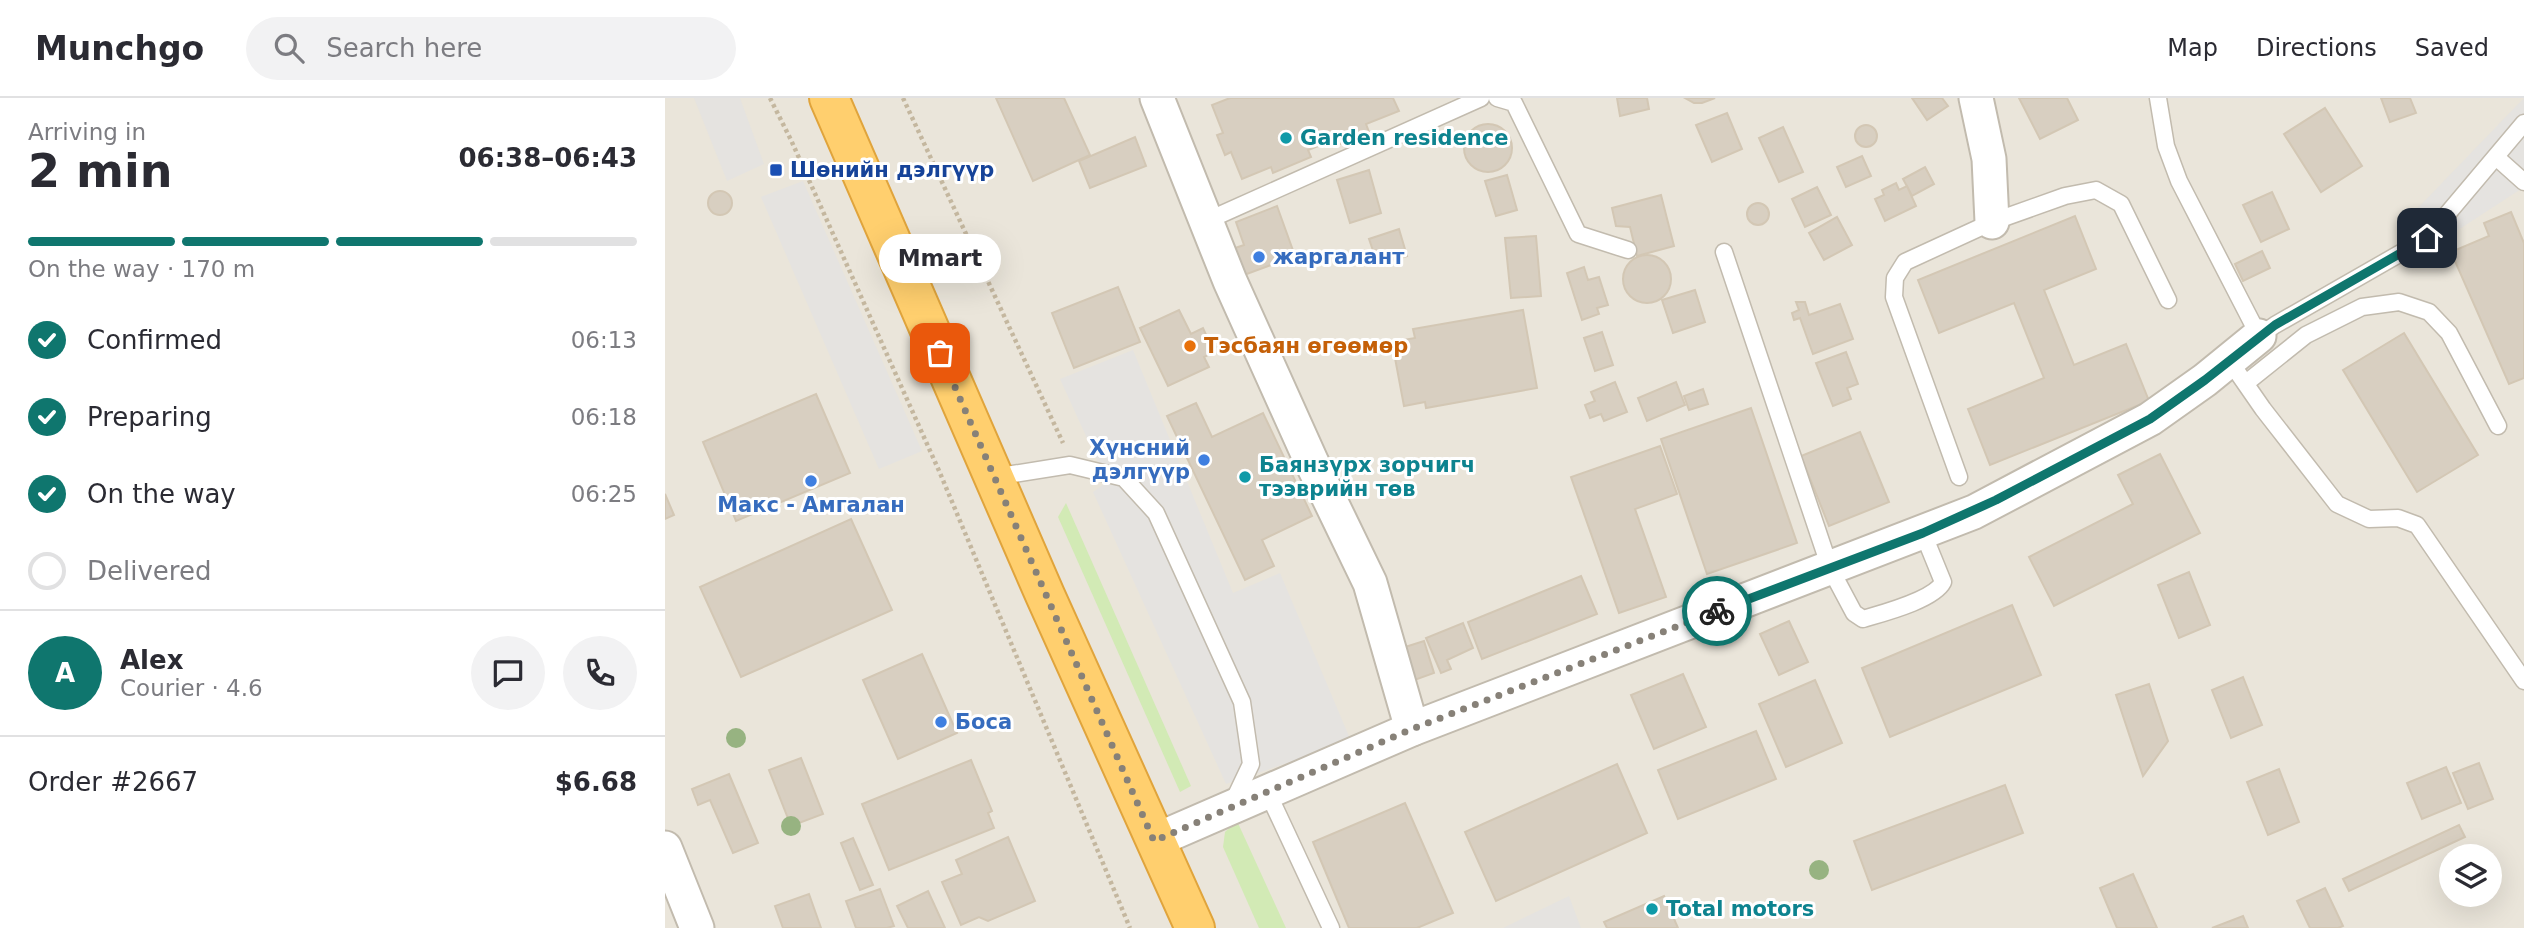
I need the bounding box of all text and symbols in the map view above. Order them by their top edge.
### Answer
search box [246,17,736,80]
text: Munchgo [35,29,204,68]
icon: search [270,29,308,67]
text: Search here [326,33,482,63]
text: Map [2167,34,2218,62]
text: Directions [2256,34,2377,62]
text: Saved [2415,34,2489,62]
text: Arriving in [28,119,146,145]
place label: Garden residence [1300,126,1509,150]
marker: Garden residence [1278,130,1294,146]
text: 06:38–06:43 [458,143,637,173]
text: 2 min [28,144,172,198]
place label: Шөнийн дэлгүүр [790,158,994,182]
marker: Шөнийн дэлгүүр [768,162,784,178]
pin [2397,208,2457,268]
icon: home [2408,219,2446,257]
callout: Mmart [879,234,1001,283]
text: Mmart [898,245,982,271]
place label: жаргалант [1273,245,1405,269]
marker: жаргалант [1251,249,1267,265]
text: On the way · 170 m [28,256,255,282]
icon: check [28,321,66,359]
pin [910,323,970,383]
text: Confirmed [87,325,222,355]
text: 06:13 [571,327,637,353]
icon: bag [921,334,959,372]
place label: Тэсбаян өгөөмөр [1204,334,1408,358]
marker: Тэсбаян өгөөмөр [1182,338,1198,354]
icon: check [28,398,66,436]
text: Preparing [87,402,212,432]
text: 06:18 [571,404,637,430]
place label: Хүнсний дэлгүүр [1089,436,1190,484]
marker: Хүнсний дэлгүүр [1196,452,1212,468]
place label: Баянзүрх зорчигч тээврийн төв [1259,453,1475,501]
marker: Баянзүрх зорчигч тээврийн төв [1237,469,1253,485]
marker: Макс - Амгалан [803,473,819,489]
icon: check [28,475,66,513]
text: On the way [87,479,236,509]
text: 06:25 [571,481,637,507]
place label: Макс - Амгалан [717,493,905,517]
text: Delivered [87,556,211,586]
courier [1682,576,1752,646]
icon: bike [1698,592,1736,630]
button: chat [471,636,545,710]
button: phone [563,636,637,710]
text: Alex [120,645,183,675]
text: A [55,658,75,688]
text: Courier · 4.6 [120,675,263,701]
place label: Боса [955,710,1012,734]
marker: Боса [933,714,949,730]
text: Order #2667 [28,767,198,797]
text: $6.68 [555,767,637,797]
map controls [2439,844,2502,907]
button: layers [2439,844,2502,907]
place label: Total motors [1666,897,1814,921]
marker: Total motors [1644,901,1660,917]

